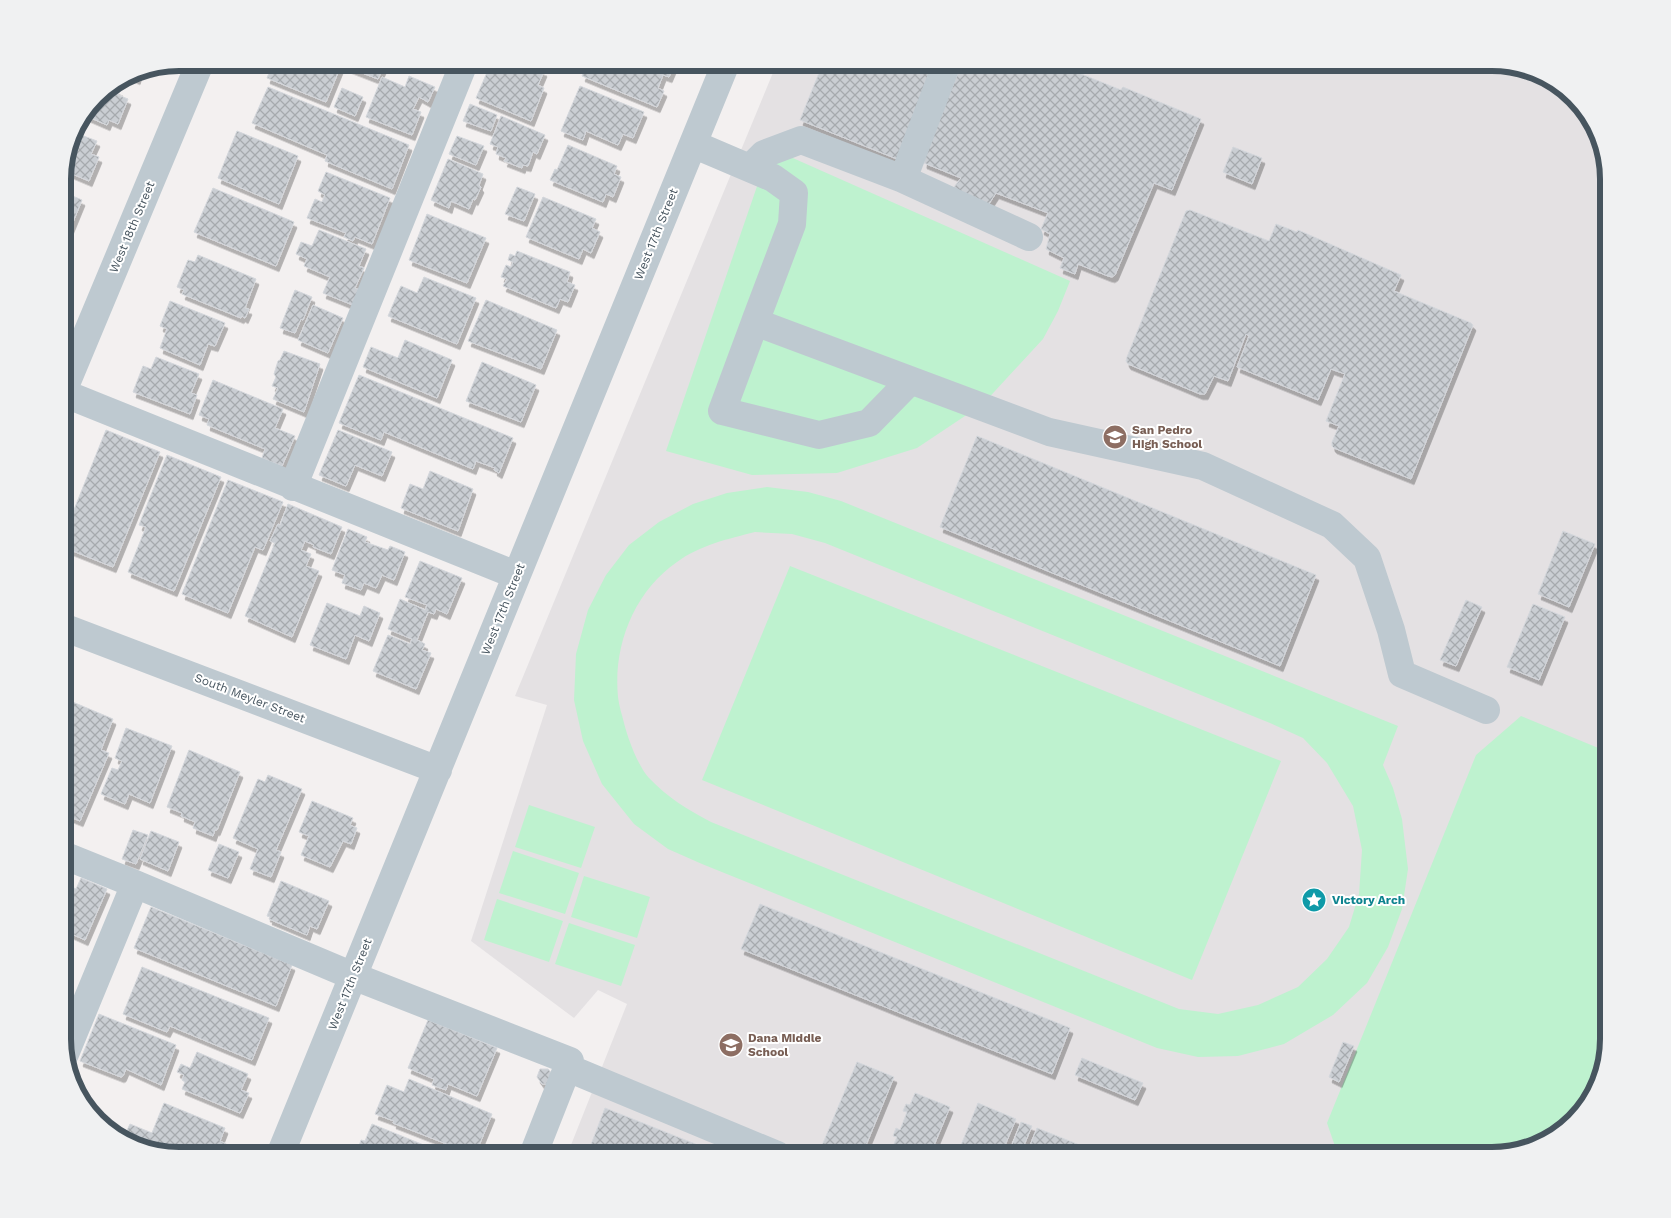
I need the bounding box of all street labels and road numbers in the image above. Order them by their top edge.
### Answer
street label: West 18th Street [106,179,158,275]
street label: West 17th Street [631,186,681,282]
street label: West 17th Street [478,561,528,657]
street label: South Meyler Street [193,670,307,726]
street label: West 17th Street [325,936,375,1032]

